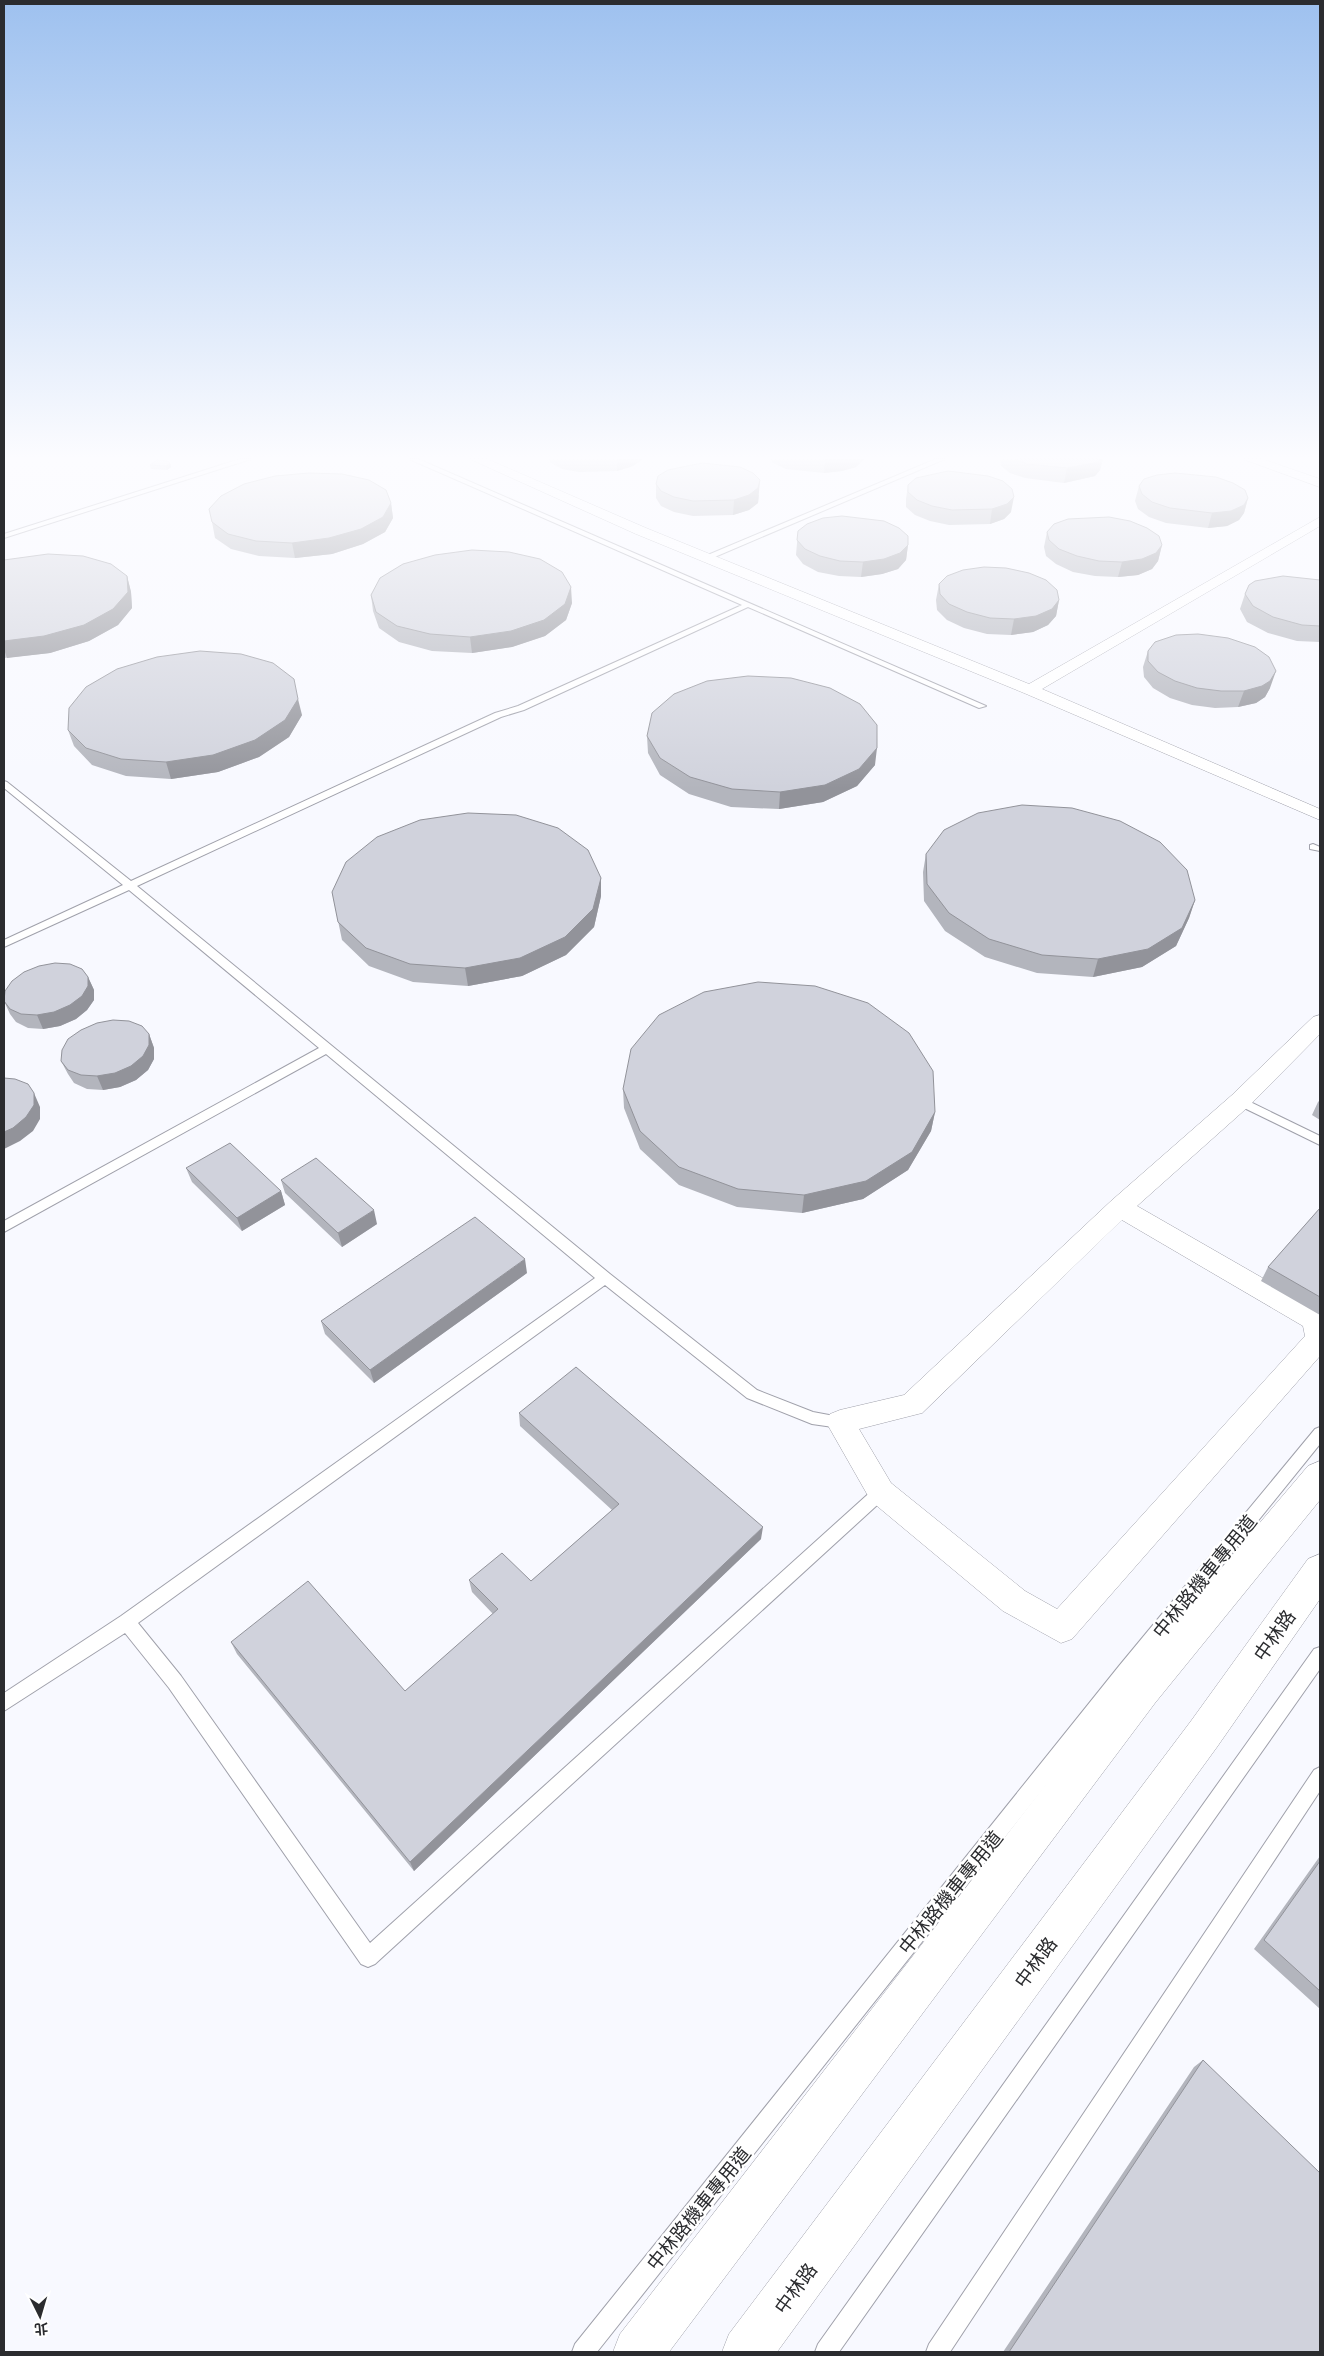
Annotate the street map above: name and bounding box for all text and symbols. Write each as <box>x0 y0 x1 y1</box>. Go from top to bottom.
street label: 中林路機車專用道 <box>1147 1510 1261 1642</box>
street label: 中林路 <box>1248 1605 1300 1665</box>
street label: 中林路機車專用道 <box>893 1826 1007 1958</box>
street label: 中林路 <box>1009 1932 1061 1992</box>
street label: 中林路機車專用道 <box>641 2142 755 2274</box>
street label: 中林路 <box>769 2258 821 2318</box>
north arrow <box>15 2291 65 2341</box>
text: 北 <box>33 2320 49 2339</box>

